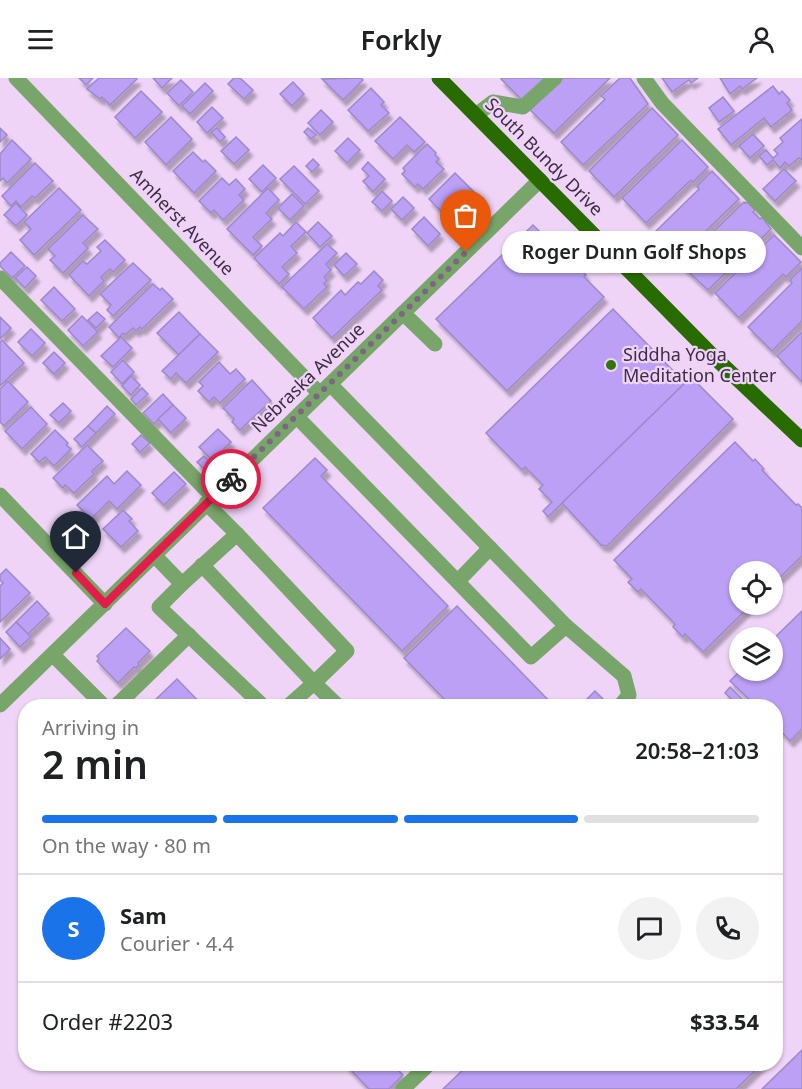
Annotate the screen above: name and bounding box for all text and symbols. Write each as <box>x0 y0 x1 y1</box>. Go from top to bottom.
text: Forkly <box>360 21 442 58</box>
icon: menu <box>24 23 57 56</box>
icon: person <box>745 23 778 56</box>
street label: South Bundy Drive <box>481 92 609 220</box>
street label: Amherst Avenue <box>125 163 240 280</box>
pin <box>440 190 491 252</box>
icon: bag <box>449 199 482 232</box>
callout: Roger Dunn Golf Shops <box>502 231 766 273</box>
text: Roger Dunn Golf Shops <box>521 238 747 265</box>
street label: Nebraska Avenue <box>246 317 369 437</box>
place label: Siddha Yoga Meditation Center <box>623 342 777 387</box>
marker: Siddha Yoga Meditation Center <box>604 358 618 372</box>
courier <box>201 449 261 509</box>
icon: bike <box>215 463 248 496</box>
pin <box>50 511 101 573</box>
icon: home <box>59 520 92 553</box>
map controls <box>729 561 783 681</box>
button: locate <box>729 561 783 615</box>
button: layers <box>729 627 783 681</box>
text: Arriving in <box>42 714 139 741</box>
text: 20:58–21:03 <box>635 735 759 765</box>
text: 2 min <box>42 737 148 790</box>
text: On the way · 80 m <box>42 832 211 859</box>
button: chat <box>618 897 681 960</box>
button: phone <box>696 897 759 960</box>
text: Sam <box>120 900 167 930</box>
text: S <box>67 913 80 943</box>
text: Courier · 4.4 <box>120 930 234 957</box>
text: Order #2203 <box>42 1006 173 1036</box>
text: $33.54 <box>690 1006 759 1036</box>

